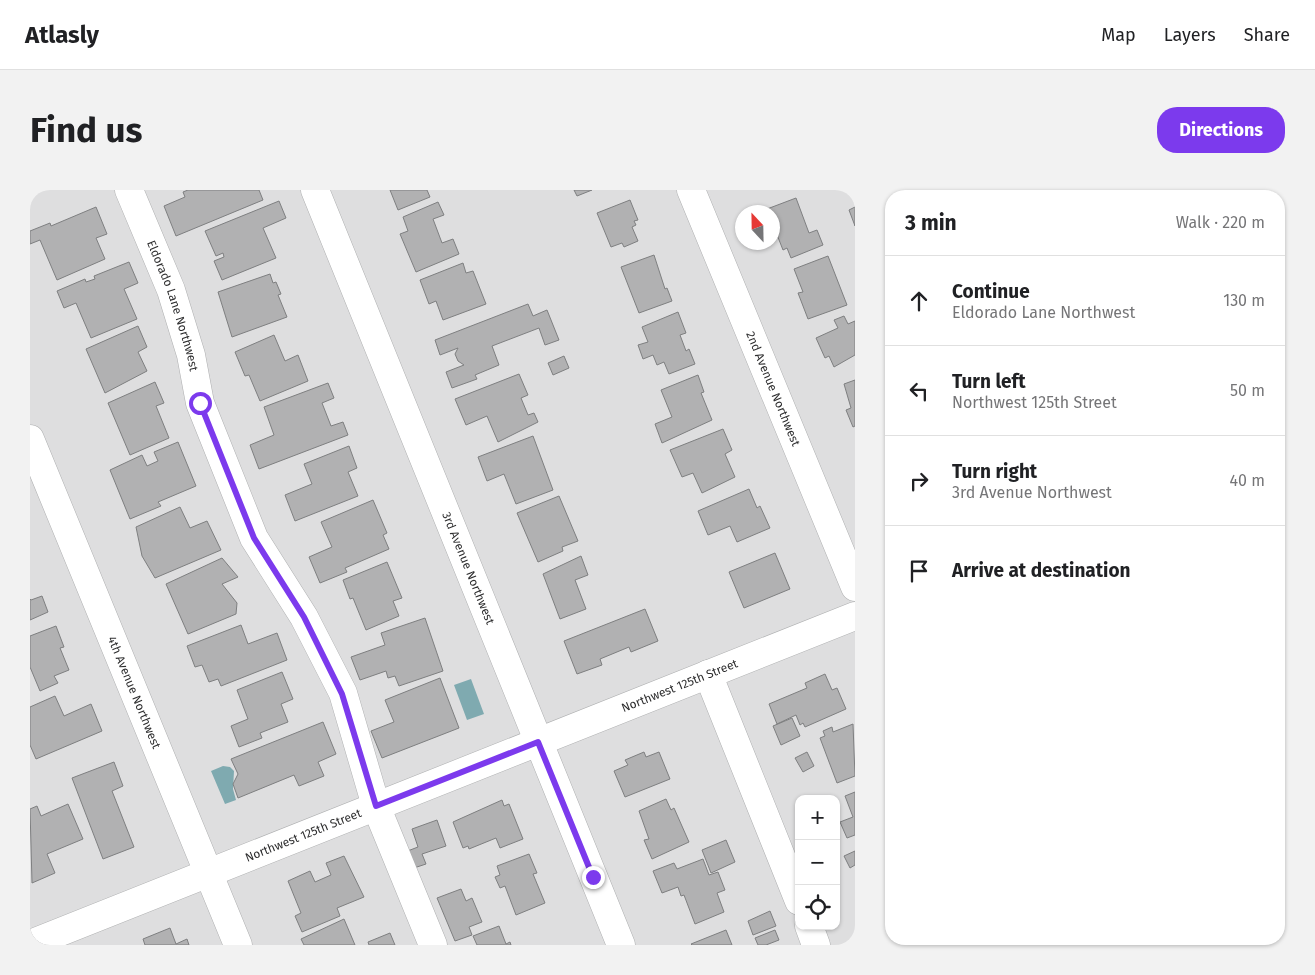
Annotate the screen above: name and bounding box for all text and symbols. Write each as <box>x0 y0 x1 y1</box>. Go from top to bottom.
text: Atlasly <box>25 21 99 49</box>
text: Map <box>1101 24 1136 46</box>
text: Layers <box>1164 24 1216 46</box>
text: Share <box>1244 24 1290 46</box>
button: Directions <box>1157 107 1285 153</box>
text: Find us <box>30 109 142 151</box>
north arrow <box>735 205 780 250</box>
text: 3 min <box>905 210 957 236</box>
text: Walk · 220 m <box>1176 213 1265 232</box>
street label: Eldorado Lane Northwest <box>144 238 201 373</box>
text: Continue <box>952 280 1030 303</box>
icon: ahead <box>905 287 933 315</box>
text: 130 m <box>1223 291 1265 310</box>
text: Eldorado Lane Northwest <box>952 303 1135 322</box>
street label: 2nd Avenue Northwest <box>743 329 803 449</box>
text: Turn left <box>952 370 1026 393</box>
icon: left <box>905 377 933 405</box>
text: 50 m <box>1230 381 1265 400</box>
route start <box>189 392 212 415</box>
text: Northwest 125th Street <box>952 393 1117 412</box>
text: Turn right <box>952 460 1037 483</box>
icon: right <box>905 467 933 495</box>
text: 40 m <box>1230 471 1265 490</box>
text: 3rd Avenue Northwest <box>952 483 1112 502</box>
street label: 3rd Avenue Northwest <box>439 510 498 627</box>
icon: arrive <box>905 557 933 585</box>
text: Arrive at destination <box>952 559 1131 582</box>
street label: 4th Avenue Northwest <box>105 634 164 751</box>
street label: Northwest 125th Street <box>619 656 740 715</box>
map controls <box>795 795 840 930</box>
button: + <box>795 795 840 840</box>
street label: Northwest 125th Street <box>243 806 364 865</box>
button: − <box>795 840 840 885</box>
route end <box>582 866 605 889</box>
button: locate <box>795 885 840 930</box>

